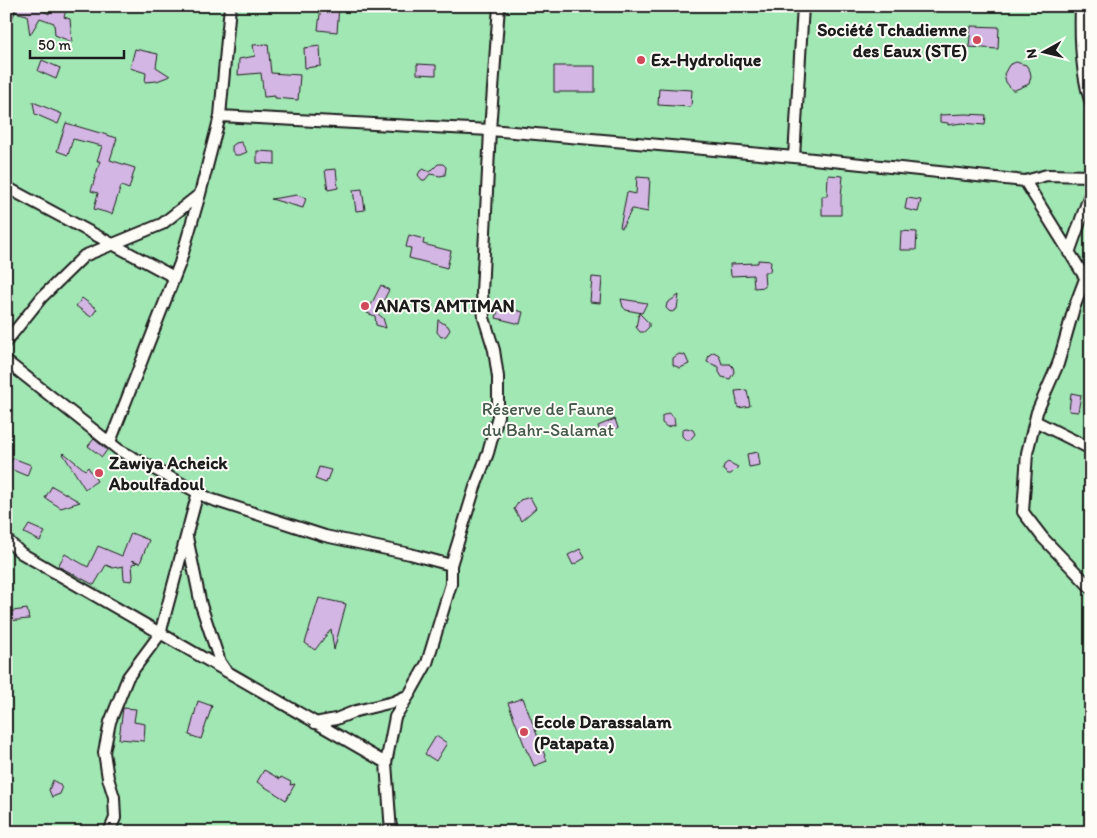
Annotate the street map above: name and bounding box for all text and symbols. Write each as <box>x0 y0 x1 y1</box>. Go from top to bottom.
place label: Société Tchadienne des Eaux (STE) <box>817 19 967 62</box>
scale bar <box>30 28 124 60</box>
north arrow <box>1020 28 1070 78</box>
marker: Société Tchadienne des Eaux (STE) <box>971 34 983 46</box>
text: 50 m <box>38 36 71 54</box>
text: N <box>1023 48 1041 60</box>
place label: Ex-Hydrolique <box>651 49 762 71</box>
marker: Ex-Hydrolique <box>635 54 647 66</box>
place label: ANATS AMTIMAN <box>374 295 515 317</box>
marker: ANATS AMTIMAN <box>359 300 371 312</box>
park label: Réserve de Faune du Bahr-Salamat <box>482 398 614 441</box>
place label: Zawiya Acheick Aboulfadoul <box>108 452 228 495</box>
marker: Zawiya Acheick Aboulfadoul <box>93 467 105 479</box>
place label: Ecole Darassalam (Patapata) <box>534 711 672 754</box>
marker: Ecole Darassalam (Patapata) <box>518 726 530 738</box>

